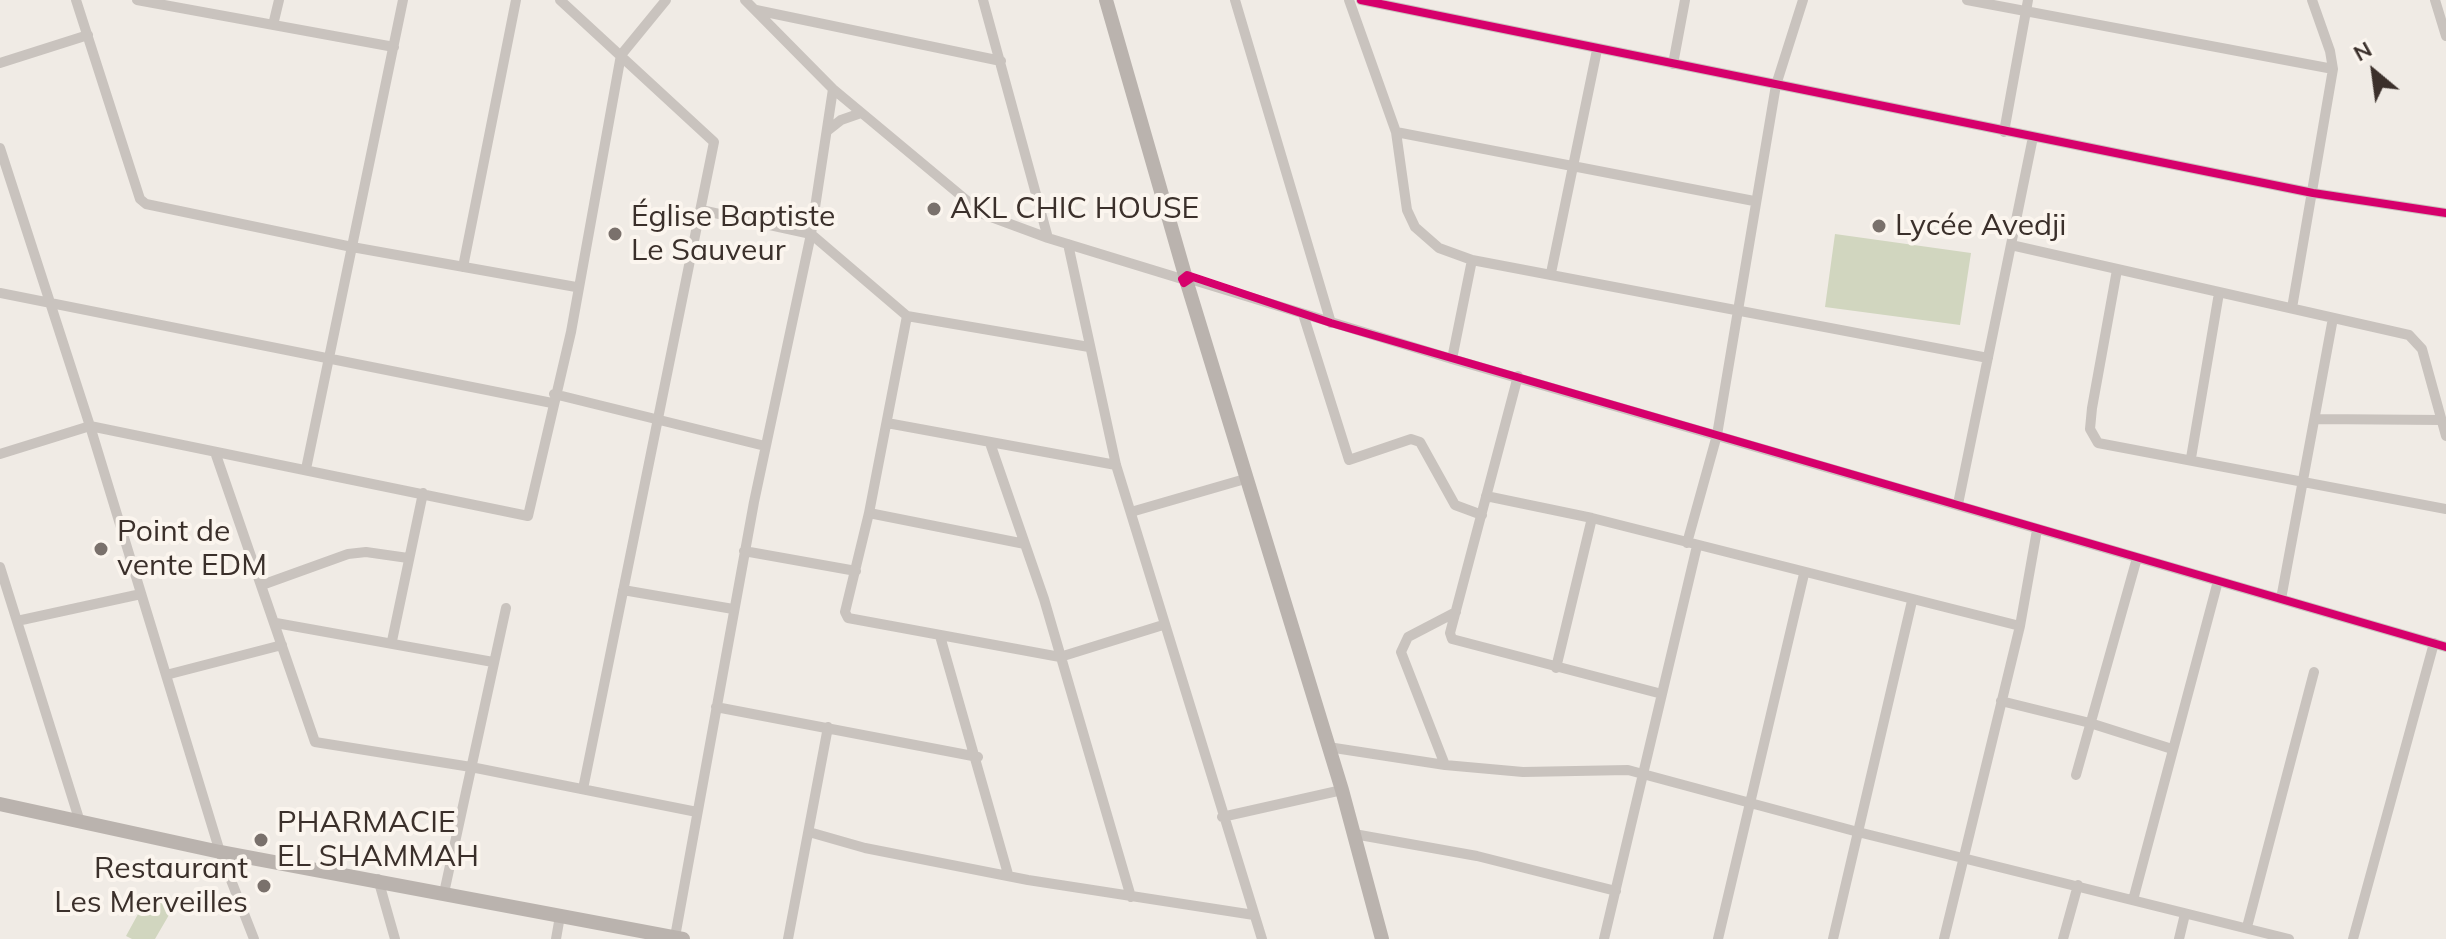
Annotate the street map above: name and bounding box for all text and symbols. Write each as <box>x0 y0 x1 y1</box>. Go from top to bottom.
north arrow <box>2334 32 2414 112</box>
text: N <box>2348 35 2376 67</box>
place label: AKL CHIC HOUSE <box>950 191 1199 227</box>
place label: Église Baptiste Le Sauveur <box>631 199 835 270</box>
marker: AKL CHIC HOUSE <box>925 200 943 218</box>
place label: Lycée Avedji <box>1895 208 2066 244</box>
marker: Lycée Avedji <box>1870 217 1888 235</box>
marker: Église Baptiste Le Sauveur <box>606 225 624 243</box>
place label: Point de vente EDM <box>117 514 267 584</box>
marker: Point de vente EDM <box>92 540 110 558</box>
place label: PHARMACIE EL SHAMMAH <box>277 805 479 876</box>
marker: PHARMACIE EL SHAMMAH <box>252 831 270 849</box>
place label: Restaurant Les Merveilles <box>54 851 248 922</box>
marker: Restaurant Les Merveilles <box>255 877 273 895</box>

